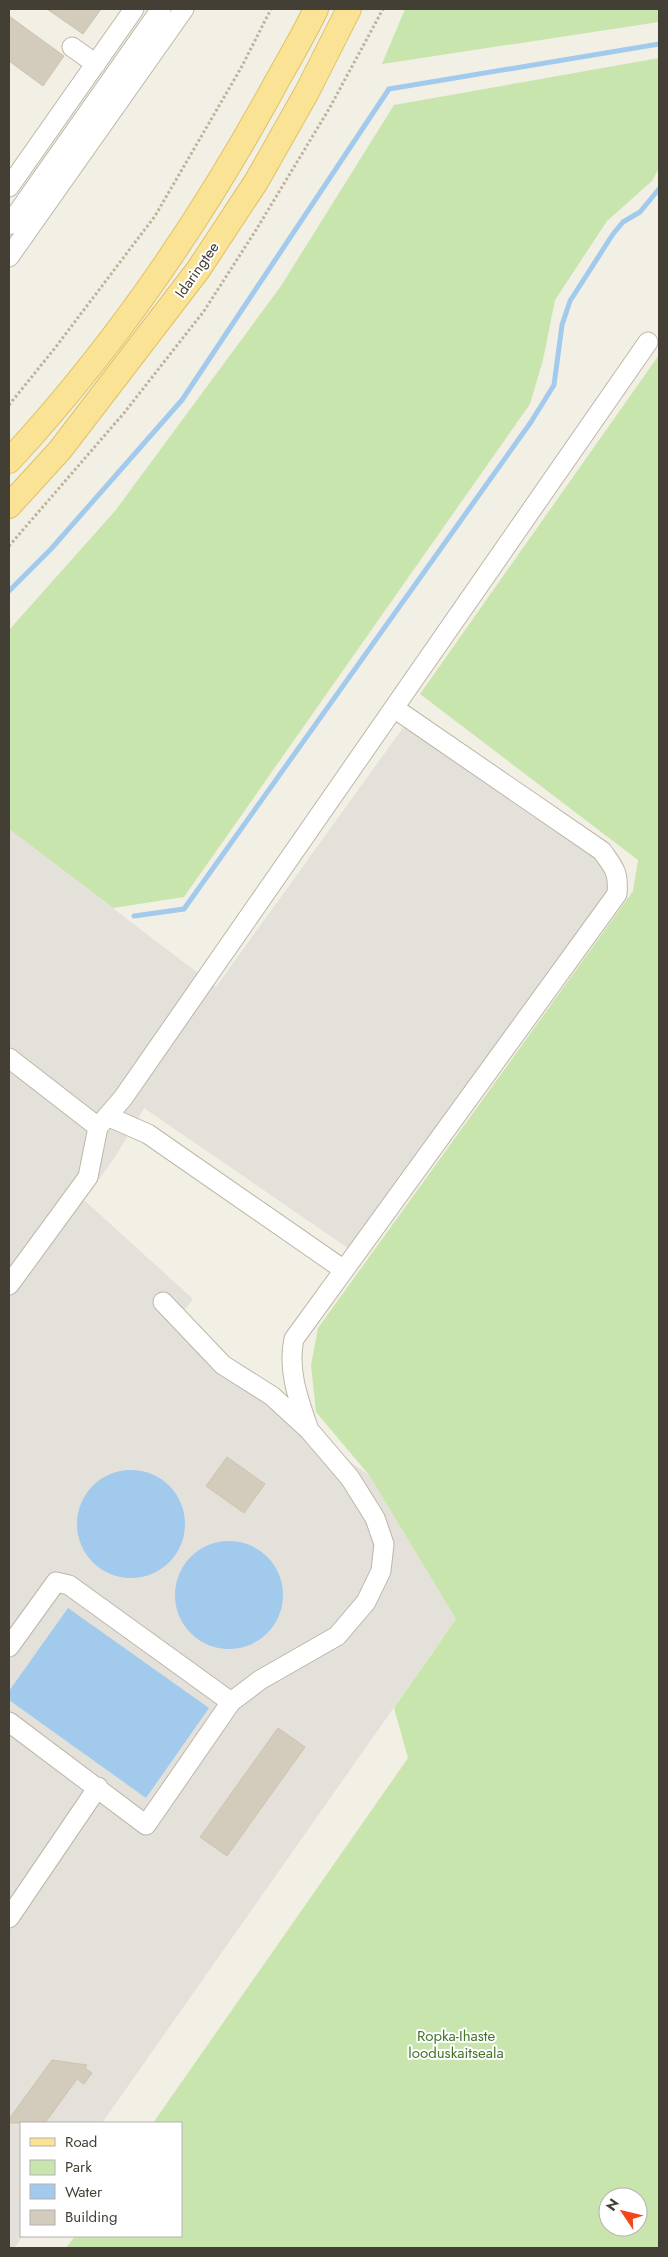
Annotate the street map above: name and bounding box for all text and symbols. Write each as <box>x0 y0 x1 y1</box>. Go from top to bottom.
street label: Idaringtee <box>170 237 225 303</box>
park label: Ropka-Ihaste looduskaitseala <box>408 2025 504 2064</box>
legend <box>20 2122 182 2237</box>
text: Road <box>65 2131 97 2153</box>
text: Park <box>65 2156 92 2178</box>
text: Water <box>65 2181 103 2203</box>
north arrow <box>598 2187 648 2237</box>
text: N <box>601 2194 624 2215</box>
text: Building <box>65 2206 117 2228</box>

